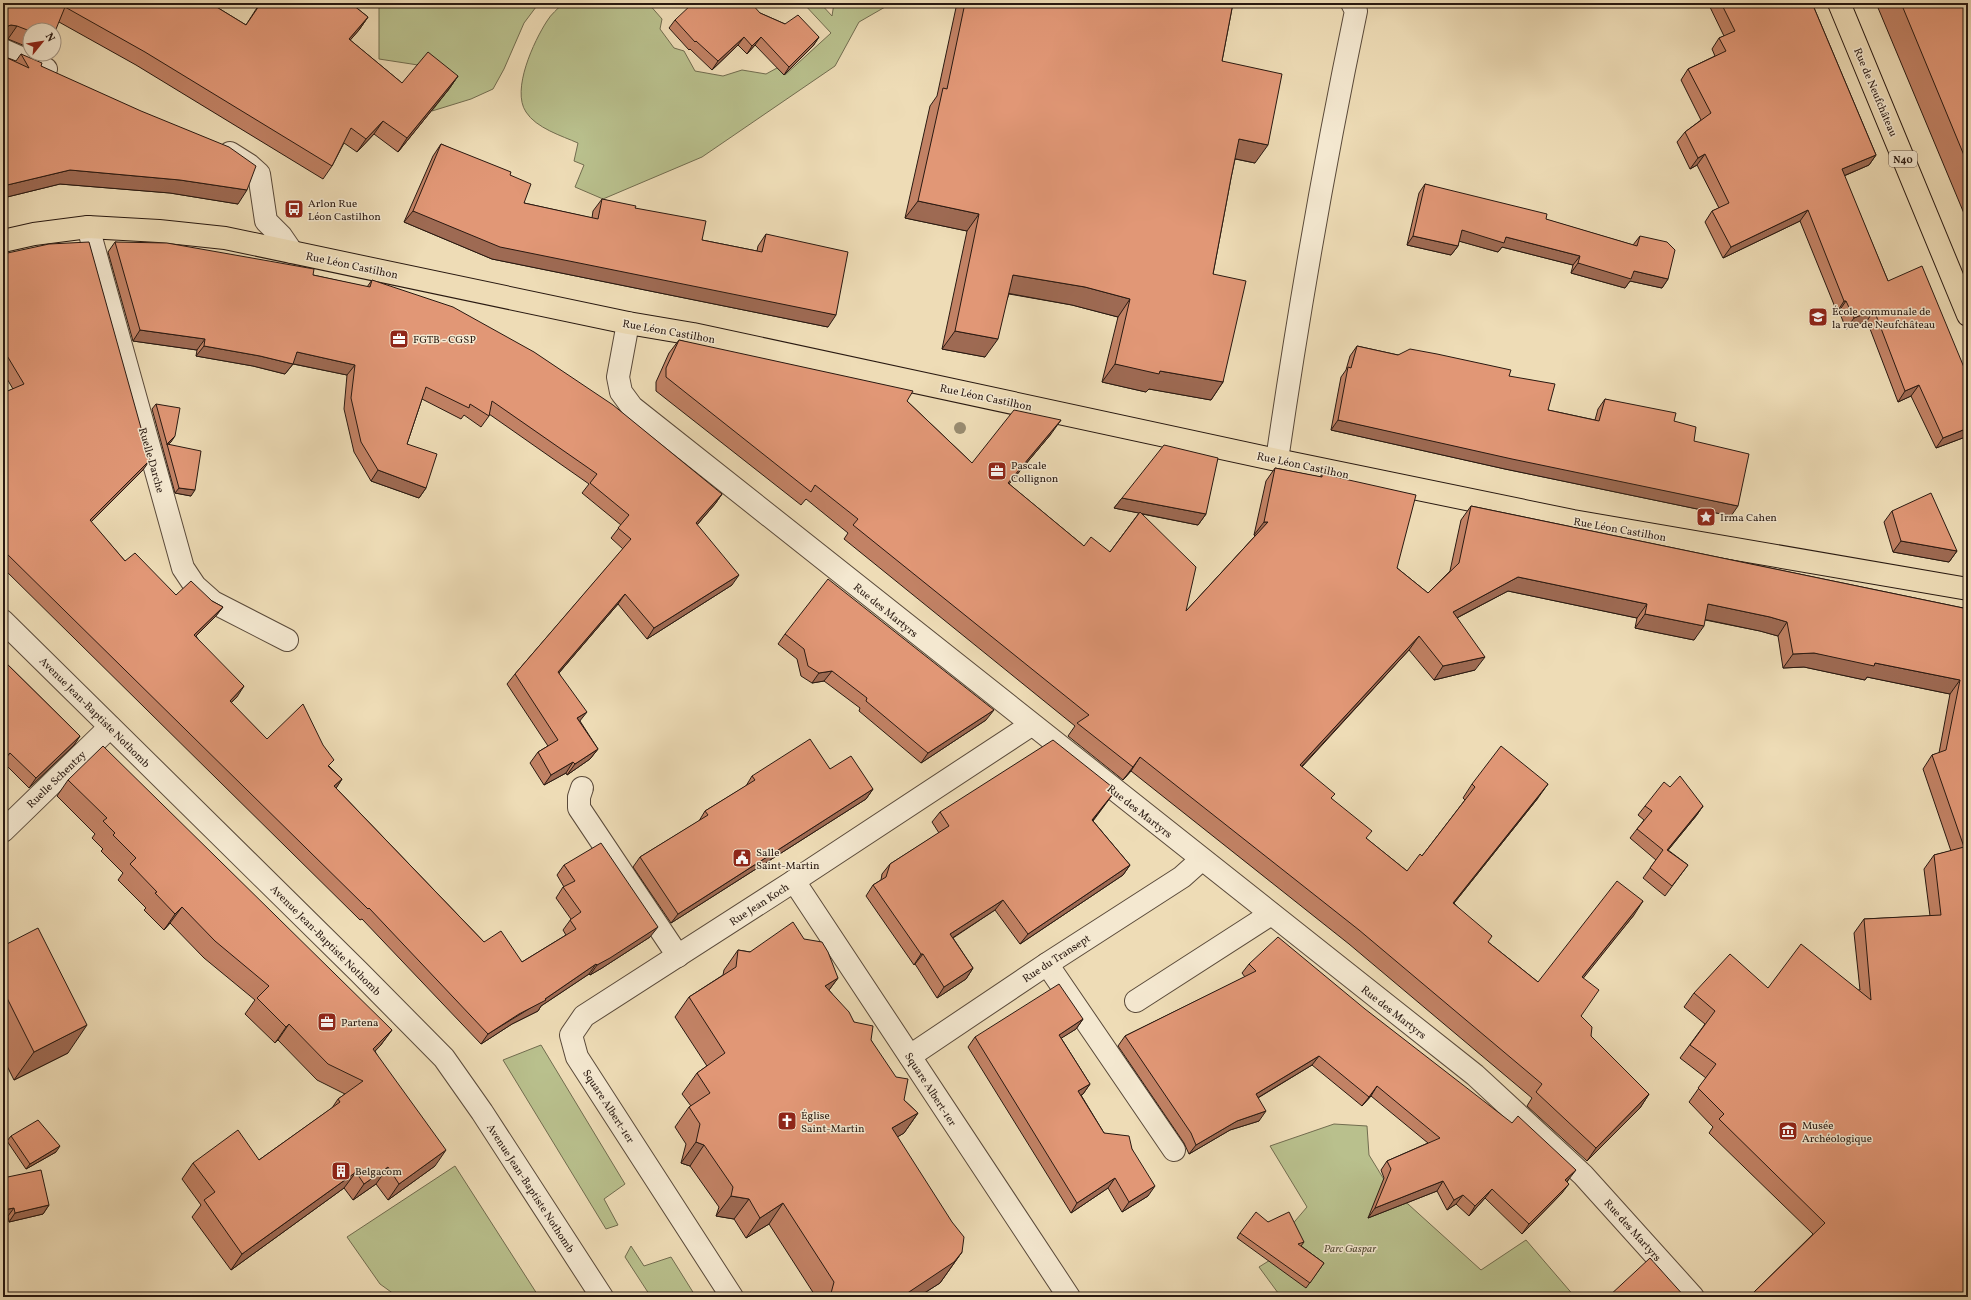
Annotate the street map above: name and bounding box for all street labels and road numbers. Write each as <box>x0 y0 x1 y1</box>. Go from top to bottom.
street label: Rue de Neufchâteau <box>1849 46 1900 139</box>
road number: N40 <box>1889 151 1917 167</box>
street label: Rue Léon Castilhon <box>304 249 400 284</box>
street label: Rue Léon Castilhon <box>621 317 717 348</box>
street label: Rue Léon Castilhon <box>938 381 1034 416</box>
street label: Ruelle Darche <box>134 426 167 495</box>
street label: Rue Léon Castilhon <box>1255 449 1351 484</box>
street label: Rue Léon Castilhon <box>1572 515 1668 546</box>
street label: Rue des Martyrs <box>850 580 921 642</box>
street label: Avenue Jean-Baptiste Nothomb <box>35 654 153 772</box>
street label: Ruelle Schentzy <box>24 748 90 812</box>
street label: Rue des Martyrs <box>1103 782 1175 843</box>
street label: Rue Jean Koch <box>727 880 793 930</box>
street label: Avenue Jean-Baptiste Nothomb <box>266 882 384 1000</box>
street label: Rue du Transept <box>1020 932 1094 987</box>
street label: Rue des Martyrs <box>1357 983 1429 1044</box>
street label: Square Albert-1er <box>900 1050 959 1130</box>
street label: Square Albert-1er <box>578 1067 637 1147</box>
street label: Avenue Jean-Baptiste Nothomb <box>482 1121 577 1256</box>
street label: Rue des Martyrs <box>1600 1197 1664 1266</box>

